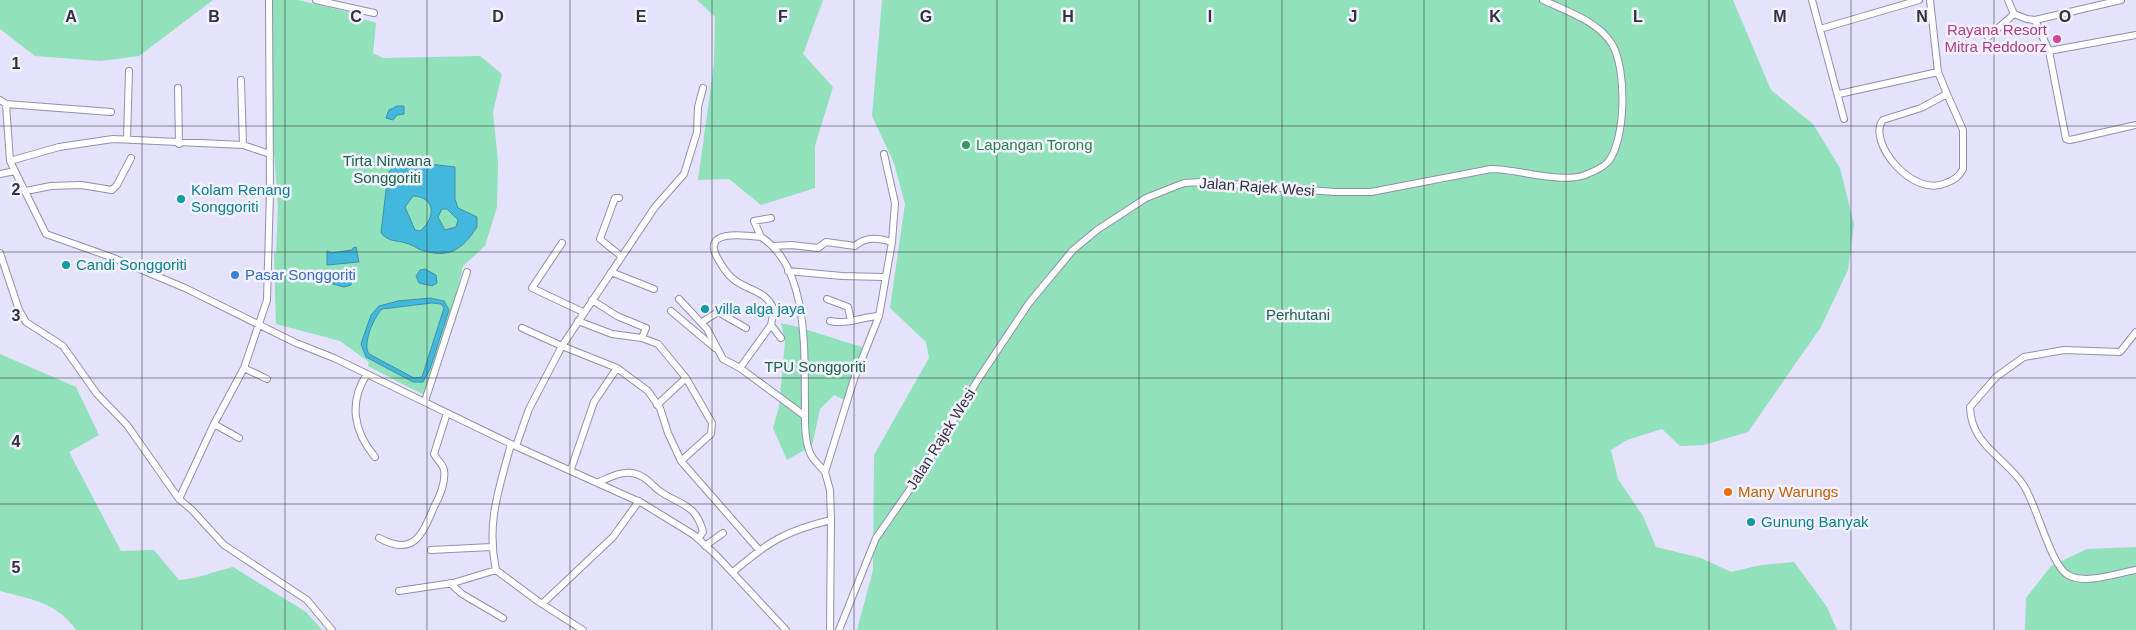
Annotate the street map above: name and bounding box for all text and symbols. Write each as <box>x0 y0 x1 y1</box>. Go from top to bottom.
text: A <box>65 8 77 25</box>
text: B <box>208 8 220 25</box>
text: C <box>350 8 362 25</box>
text: D <box>492 8 504 25</box>
text: E <box>636 8 647 25</box>
text: F <box>778 8 788 25</box>
text: G <box>920 8 932 25</box>
text: H <box>1062 8 1074 25</box>
text: I <box>1208 8 1212 25</box>
text: J <box>1349 8 1357 25</box>
text: K <box>1489 8 1501 25</box>
text: L <box>1633 8 1643 25</box>
text: M <box>1773 8 1787 25</box>
text: N <box>1916 8 1928 25</box>
text: O <box>2059 8 2071 25</box>
place label: Rayana Resort Mitra Reddoorz <box>1944 21 2048 55</box>
marker: Rayana Resort Mitra Reddoorz <box>2051 33 2063 45</box>
text: 1 <box>12 55 21 72</box>
place label: Lapangan Torong <box>976 136 1093 153</box>
marker: Lapangan Torong <box>960 139 972 151</box>
park label: Tirta Nirwana Songgoriti <box>343 152 432 186</box>
street label: Jalan Rajek Wesi <box>1199 174 1315 199</box>
text: 2 <box>12 181 21 198</box>
place label: Kolam Renang Songgoriti <box>191 181 290 215</box>
marker: Kolam Renang Songgoriti <box>175 193 187 205</box>
place label: Candi Songgoriti <box>76 256 187 273</box>
marker: Candi Songgoriti <box>60 259 72 271</box>
place label: Pasar Songgoriti <box>245 266 356 283</box>
marker: Pasar Songgoriti <box>229 269 241 281</box>
place label: villa alga jaya <box>715 300 806 317</box>
marker: villa alga jaya <box>699 303 711 315</box>
park label: Perhutani <box>1266 306 1330 323</box>
text: 3 <box>12 307 21 324</box>
park label: TPU Songgoriti <box>764 358 866 375</box>
street label: Jalan Rajek Wesi <box>903 385 978 492</box>
text: 4 <box>12 433 21 450</box>
place label: Many Warungs <box>1738 483 1838 500</box>
marker: Many Warungs <box>1722 486 1734 498</box>
place label: Gunung Banyak <box>1761 513 1869 530</box>
marker: Gunung Banyak <box>1745 516 1757 528</box>
text: 5 <box>12 559 21 576</box>

